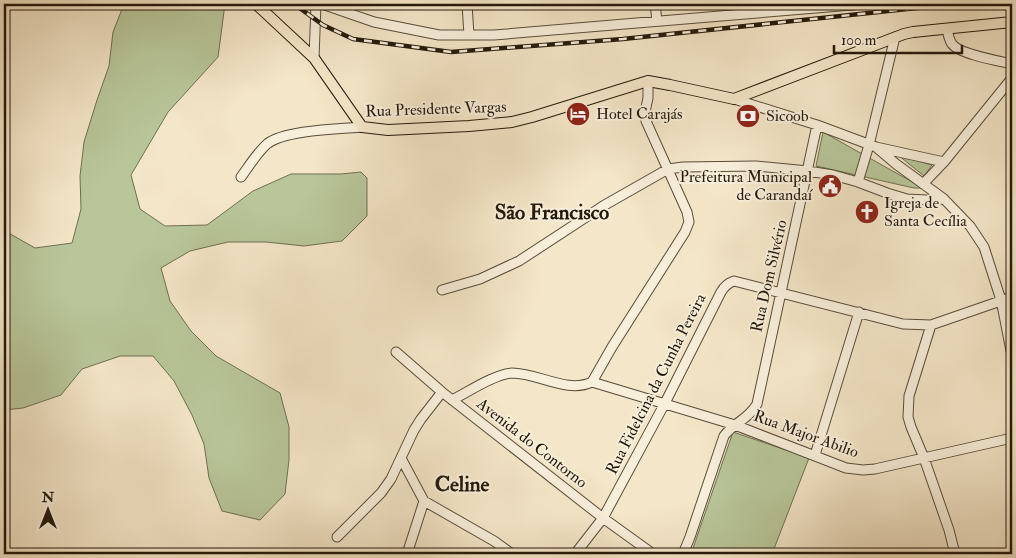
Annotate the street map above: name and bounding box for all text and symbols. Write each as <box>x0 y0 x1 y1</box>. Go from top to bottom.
scale bar <box>834 22 961 54</box>
text: 100 m <box>841 31 877 50</box>
street label: Rua Presidente Vargas <box>365 97 507 121</box>
hotel icon: Hotel Carajás <box>565 101 591 127</box>
bank icon: Sicoob <box>735 103 761 129</box>
place label: Hotel Carajás <box>596 104 682 124</box>
place label: Sicoob <box>766 106 809 126</box>
place label: Prefeitura Municipal de Carandaí <box>679 167 814 205</box>
public building icon: Prefeitura Municipal de Carandaí <box>817 173 843 199</box>
place label: Igreja de Santa Cecília <box>884 193 967 231</box>
district label: São Francisco <box>495 199 609 226</box>
church icon: Igreja de Santa Cecília <box>854 199 880 225</box>
street label: Rua Dom Silvério <box>746 218 792 334</box>
street label: Rua Fidelcina da Cunha Pereira <box>602 290 711 478</box>
street label: Avenida do Contorno <box>472 393 591 493</box>
street label: Rua Major Abilio <box>751 406 862 462</box>
district label: Celine <box>435 471 490 498</box>
north arrow <box>22 486 72 536</box>
text: N <box>41 489 55 506</box>

